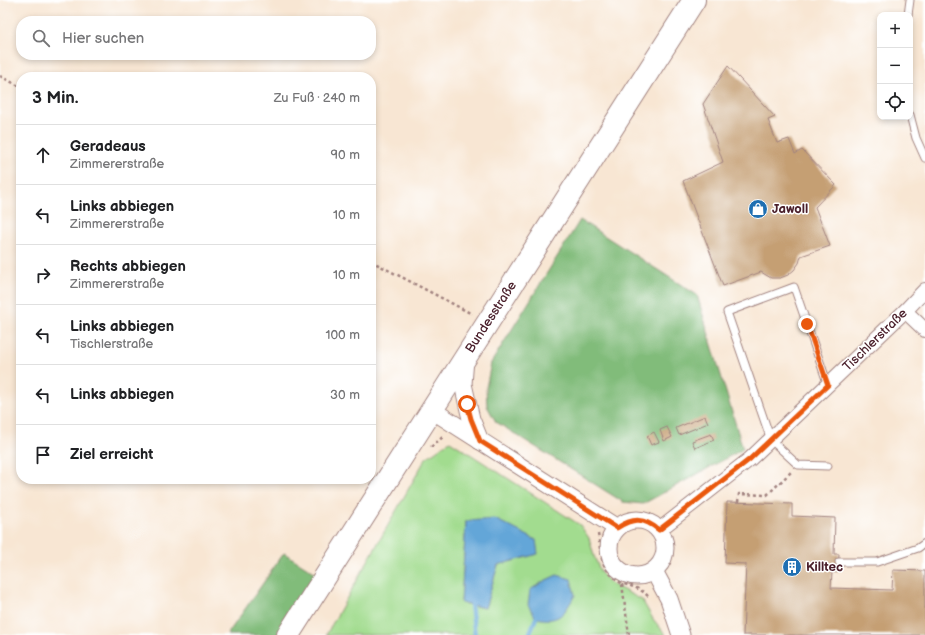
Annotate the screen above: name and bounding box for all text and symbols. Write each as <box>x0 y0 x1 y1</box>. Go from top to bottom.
map controls <box>877 12 913 120</box>
button: + <box>877 12 913 48</box>
search box <box>16 16 376 60</box>
icon: search <box>30 27 52 49</box>
text: Hier suchen <box>62 29 144 48</box>
button: − <box>877 48 913 84</box>
button: locate <box>877 84 913 120</box>
text: 3 Min. <box>32 88 79 108</box>
text: Zu Fuß · 240 m <box>274 90 360 106</box>
text: Geradeaus <box>70 137 146 156</box>
icon: ahead <box>32 144 54 166</box>
text: 90 m <box>331 147 360 163</box>
text: Zimmererstraße <box>70 156 164 172</box>
text: Links abbiegen <box>70 197 174 216</box>
shop icon: Jawoll <box>747 198 769 220</box>
place label: Jawoll <box>772 201 808 217</box>
icon: left <box>32 204 54 226</box>
text: 10 m <box>333 207 360 223</box>
text: Zimmererstraße <box>70 216 164 232</box>
text: Rechts abbiegen <box>70 257 186 276</box>
icon: right <box>32 264 54 286</box>
text: 10 m <box>333 267 360 283</box>
text: Zimmererstraße <box>70 276 164 292</box>
street label: Bundesstraße <box>462 278 520 356</box>
street label: Tischlerstraße <box>839 305 911 375</box>
route end <box>798 315 816 333</box>
text: Links abbiegen <box>70 317 174 336</box>
icon: left <box>32 324 54 346</box>
text: 100 m <box>325 327 360 343</box>
text: Tischlerstraße <box>70 336 153 352</box>
icon: left <box>32 384 54 406</box>
text: Links abbiegen <box>70 385 174 404</box>
text: 30 m <box>330 387 360 403</box>
route start <box>458 395 476 413</box>
icon: arrive <box>32 444 54 466</box>
text: Ziel erreicht <box>70 445 153 464</box>
building icon: Killtec <box>781 556 803 578</box>
place label: Killtec <box>806 559 843 575</box>

